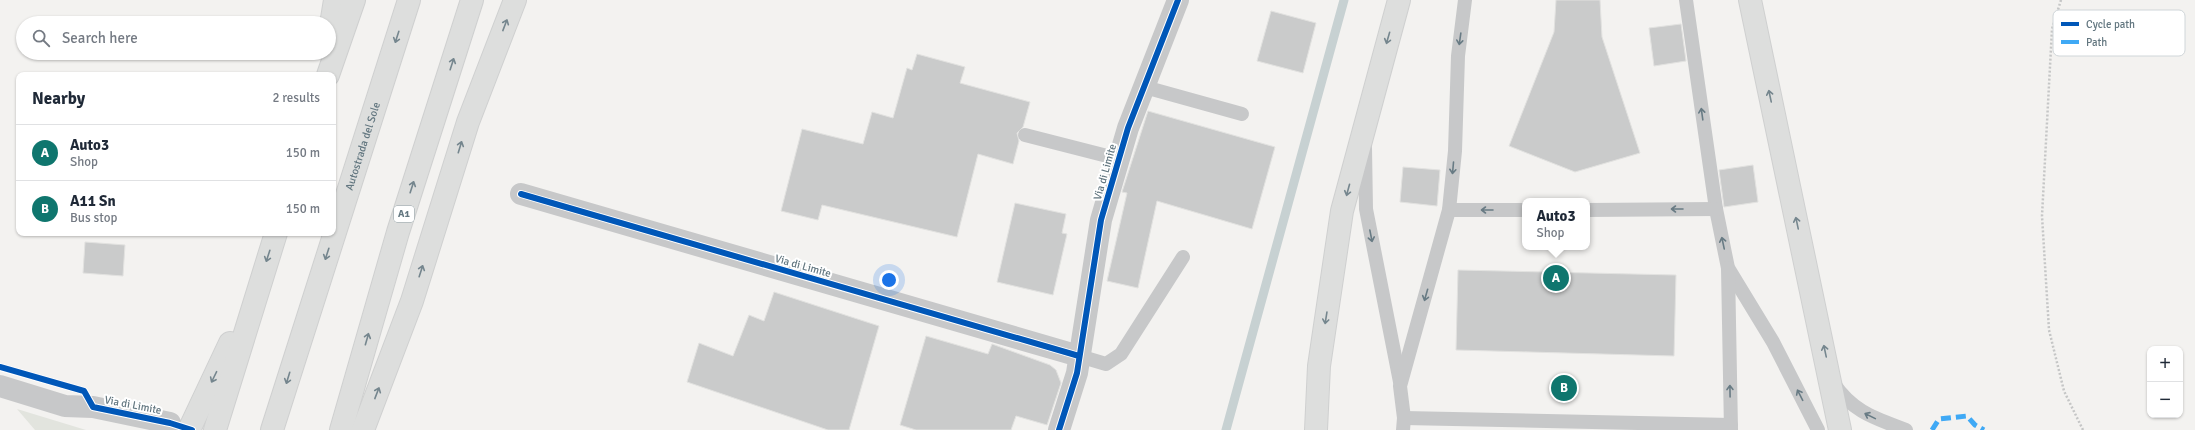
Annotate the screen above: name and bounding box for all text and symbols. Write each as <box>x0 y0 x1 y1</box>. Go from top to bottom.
legend <box>2053 10 2185 56</box>
search box <box>16 16 336 60</box>
text: Cycle path <box>2086 18 2135 31</box>
one-way arrow <box>501 20 509 32</box>
icon: search <box>30 27 52 49</box>
text: Search here <box>62 29 138 47</box>
one-way arrow <box>393 30 400 43</box>
one-way arrow <box>1384 31 1391 44</box>
one-way arrow <box>1456 32 1464 45</box>
text: Path <box>2086 36 2107 49</box>
one-way arrow <box>449 57 456 70</box>
text: Nearby <box>32 88 85 109</box>
text: 2 results <box>272 90 320 106</box>
one-way arrow <box>1766 90 1774 103</box>
street label: Autostrada del Sole <box>342 100 383 192</box>
one-way arrow <box>1698 108 1706 121</box>
text: Auto3 <box>70 136 109 154</box>
one-way arrow <box>457 142 465 154</box>
street label: Via di Limite <box>1091 142 1119 202</box>
text: A <box>41 145 49 161</box>
text: 150 m <box>286 145 320 161</box>
text: Shop <box>70 154 98 170</box>
one-way arrow <box>1449 161 1457 174</box>
one-way arrow <box>409 181 416 194</box>
one-way arrow <box>1344 183 1351 196</box>
text: A11 Sn <box>70 192 116 210</box>
popup <box>1522 198 1590 250</box>
text: B <box>41 201 49 217</box>
text: 150 m <box>286 201 320 217</box>
one-way arrow <box>1671 205 1684 213</box>
road number: A1 <box>394 206 414 222</box>
one-way arrow <box>1481 206 1494 214</box>
text: Auto3 <box>1536 207 1576 225</box>
text: Bus stop <box>70 210 117 226</box>
one-way arrow <box>1793 217 1801 230</box>
text: Shop <box>1536 225 1564 241</box>
one-way arrow <box>1367 230 1375 243</box>
one-way arrow <box>1718 237 1726 250</box>
one-way arrow <box>323 248 330 261</box>
one-way arrow <box>264 249 272 261</box>
street label: Via di Limite <box>773 252 833 280</box>
pin: A <box>1543 263 1569 293</box>
one-way arrow <box>418 266 426 278</box>
your location <box>879 270 899 290</box>
one-way arrow <box>1421 288 1429 301</box>
one-way arrow <box>1322 311 1330 324</box>
one-way arrow <box>364 332 371 345</box>
one-way arrow <box>1820 344 1828 357</box>
map controls <box>2147 346 2183 418</box>
button: + <box>2147 346 2183 382</box>
one-way arrow <box>210 370 217 382</box>
one-way arrow <box>284 372 291 385</box>
pin: B <box>1551 373 1577 403</box>
button: − <box>2147 382 2183 418</box>
one-way arrow <box>1726 385 1734 398</box>
one-way arrow <box>374 388 382 400</box>
one-way arrow <box>1796 390 1803 402</box>
street label: Via di Limite <box>103 393 163 417</box>
one-way arrow <box>1864 412 1876 419</box>

